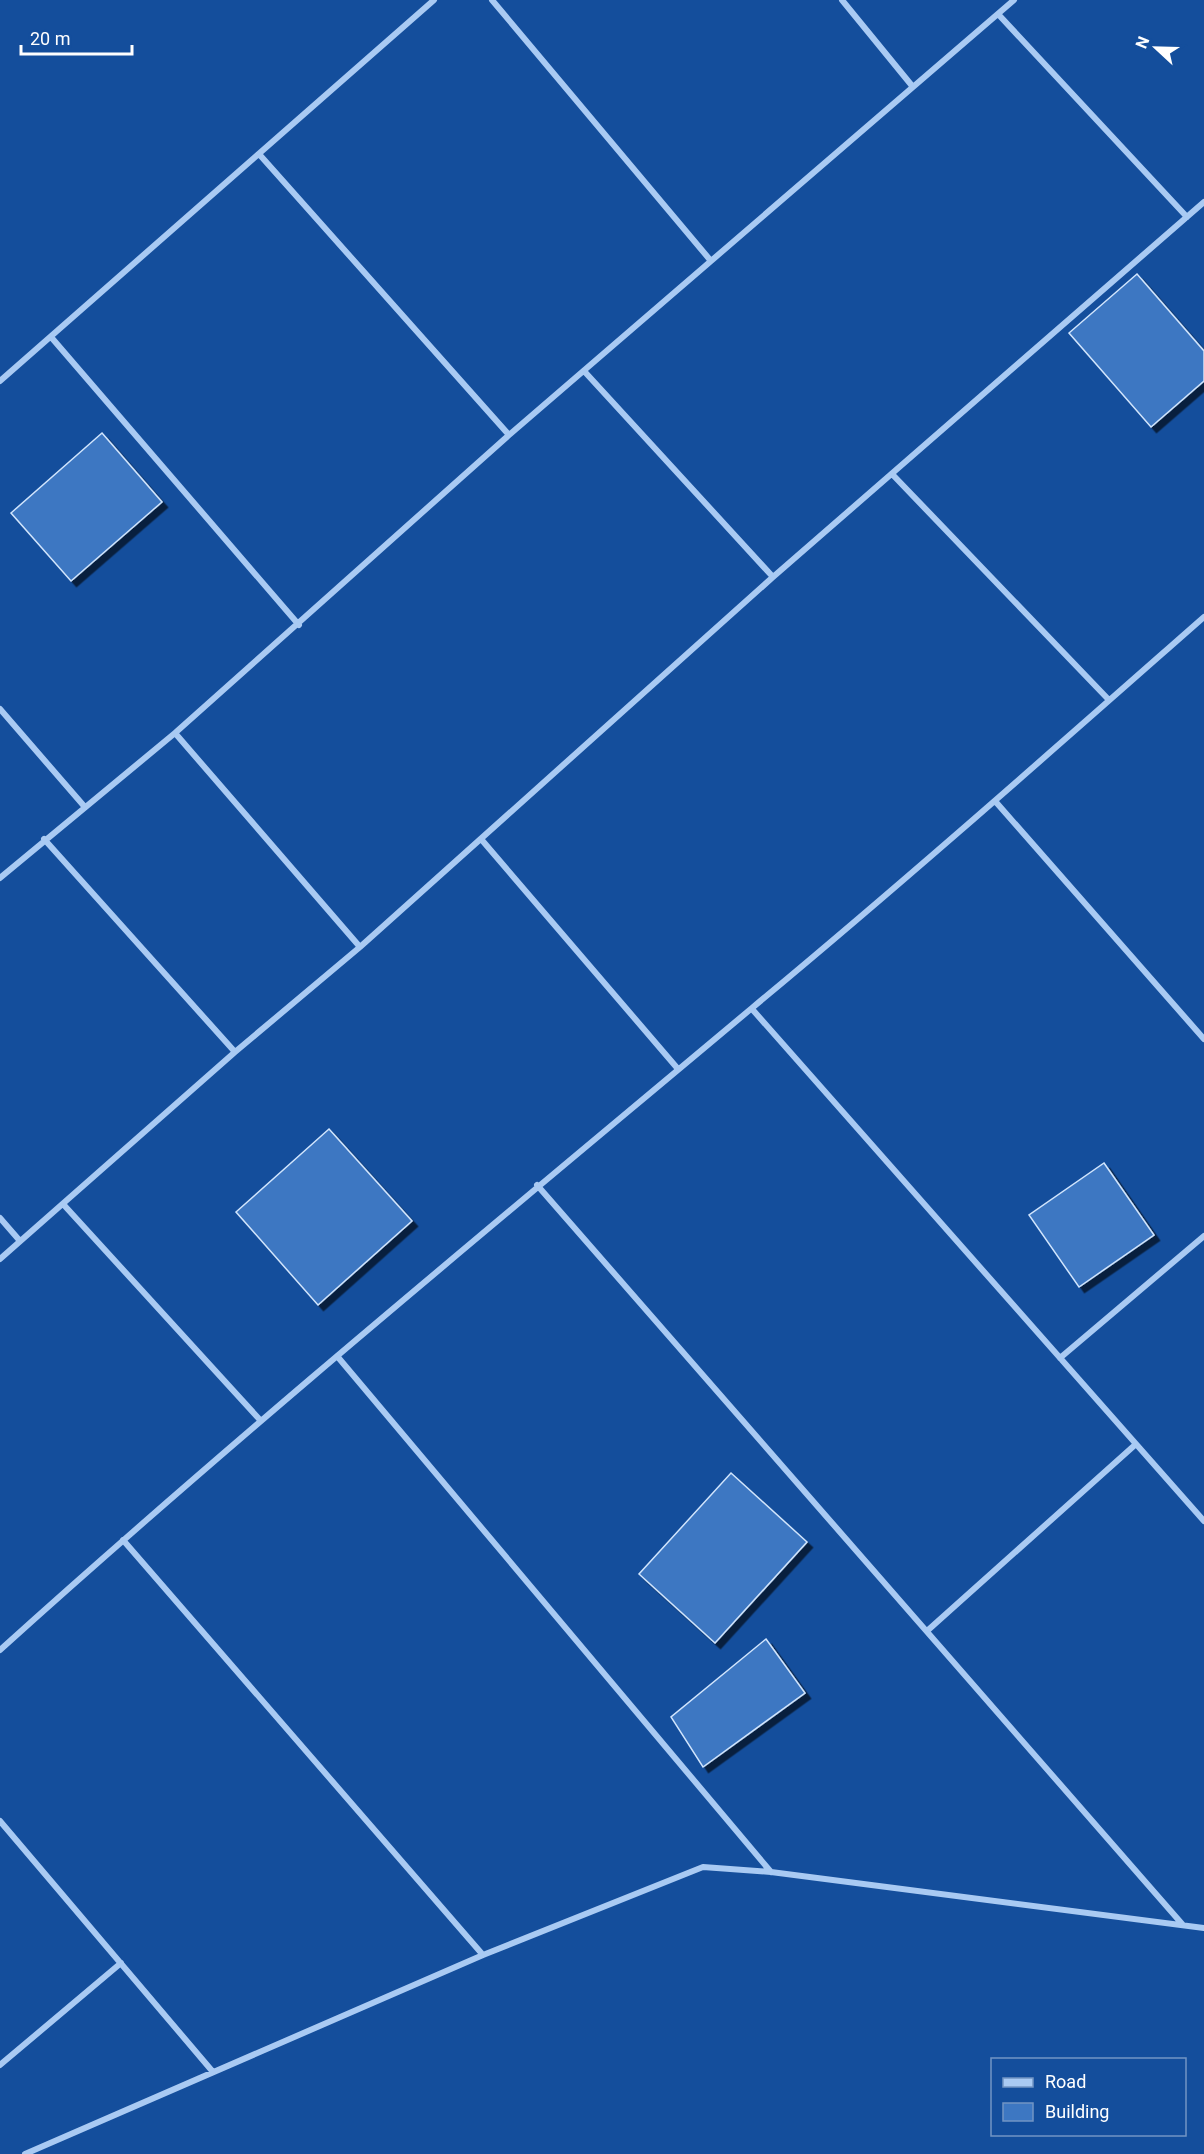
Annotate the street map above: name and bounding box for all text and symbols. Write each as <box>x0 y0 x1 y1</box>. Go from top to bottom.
scale bar <box>21 18 132 56</box>
north arrow <box>1126 18 1186 78</box>
text: 20 m <box>30 28 70 49</box>
text: N <box>1132 34 1153 51</box>
legend <box>991 2058 1186 2136</box>
text: Road <box>1045 2071 1086 2092</box>
text: Building <box>1045 2101 1109 2122</box>

